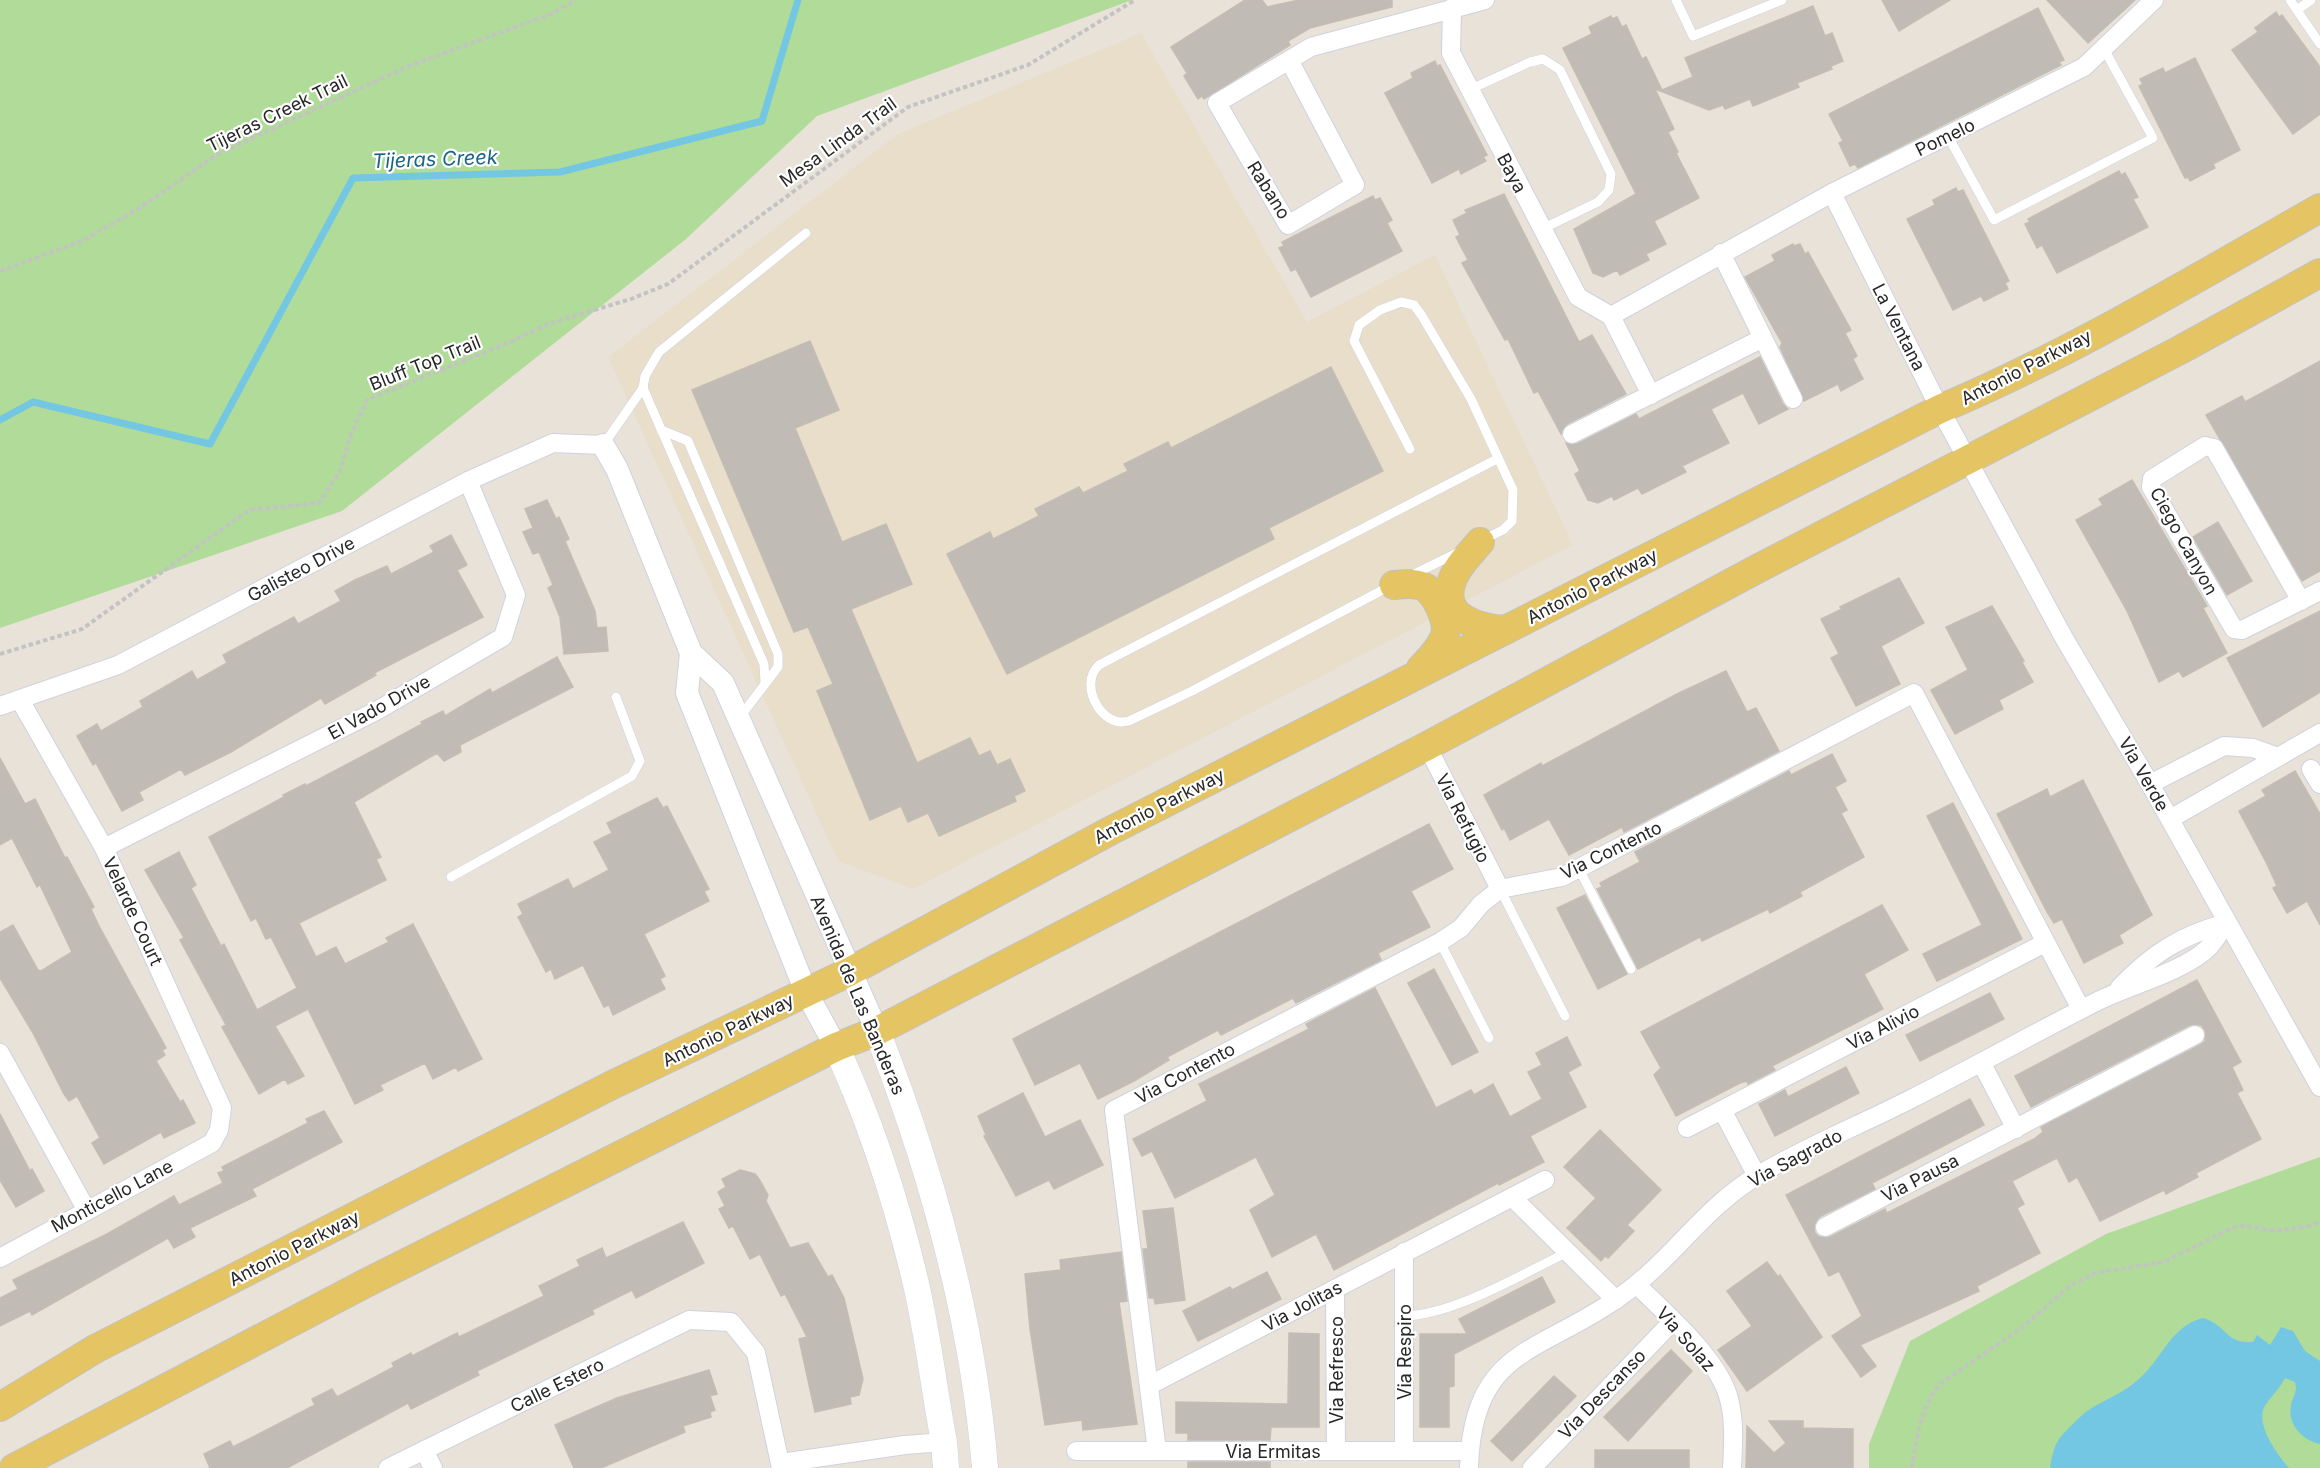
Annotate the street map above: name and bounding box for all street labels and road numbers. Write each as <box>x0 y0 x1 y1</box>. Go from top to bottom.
street label: Tijeras Creek Trail <box>203 70 351 156</box>
street label: Mesa Linda Trail <box>776 93 900 191</box>
street label: Pomelo <box>1912 114 1978 160</box>
street label: Baya <box>1493 150 1531 196</box>
street label: Rabano <box>1243 157 1295 223</box>
street label: La Ventana <box>1868 280 1930 374</box>
street label: Antonio Parkway <box>1957 325 2095 409</box>
street label: Bluff Top Trail <box>366 331 484 395</box>
street label: Ciego Canyon <box>2146 484 2222 598</box>
street label: Galisteo Drive <box>244 532 358 606</box>
street label: Antonio Parkway <box>1523 544 1661 628</box>
street label: El Vado Drive <box>324 670 434 744</box>
street label: Via Verde <box>2114 733 2174 815</box>
street label: Antonio Parkway <box>1090 764 1228 848</box>
street label: Via Refugio <box>1432 770 1494 866</box>
street label: Via Contento <box>1557 816 1665 884</box>
street label: Velarde Court <box>99 854 167 969</box>
street label: Avenida de Las Banderas <box>806 892 910 1098</box>
street label: Antonio Parkway <box>659 989 797 1071</box>
street label: Via Alivio <box>1843 1000 1923 1054</box>
street label: Via Contento <box>1132 1038 1238 1108</box>
street label: Via Sagrado <box>1744 1124 1846 1192</box>
street label: Via Pausa <box>1878 1150 1962 1206</box>
street label: Monticello Lane <box>48 1155 176 1237</box>
street label: Antonio Parkway <box>225 1206 363 1290</box>
street label: Via Jolitas <box>1259 1276 1345 1336</box>
street label: Via Solaz <box>1652 1302 1720 1376</box>
street label: Via Respiro <box>1394 1304 1415 1400</box>
street label: Via Refresco <box>1326 1316 1347 1424</box>
street label: Via Descanso <box>1554 1345 1650 1443</box>
street label: Calle Estero <box>507 1353 607 1417</box>
street label: Via Ermitas <box>1225 1441 1321 1462</box>

